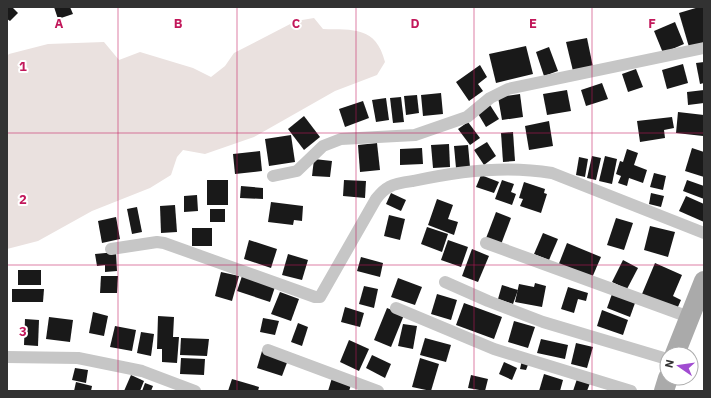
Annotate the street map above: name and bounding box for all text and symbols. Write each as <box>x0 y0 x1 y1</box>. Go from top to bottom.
text: A <box>55 15 64 32</box>
text: B <box>174 15 183 32</box>
text: C <box>292 15 301 32</box>
text: D <box>410 15 420 32</box>
text: E <box>529 15 537 32</box>
text: F <box>648 15 656 32</box>
text: 1 <box>19 58 27 75</box>
text: 2 <box>19 191 27 208</box>
text: 3 <box>19 323 27 340</box>
north arrow <box>659 346 699 386</box>
text: N <box>662 358 677 369</box>

